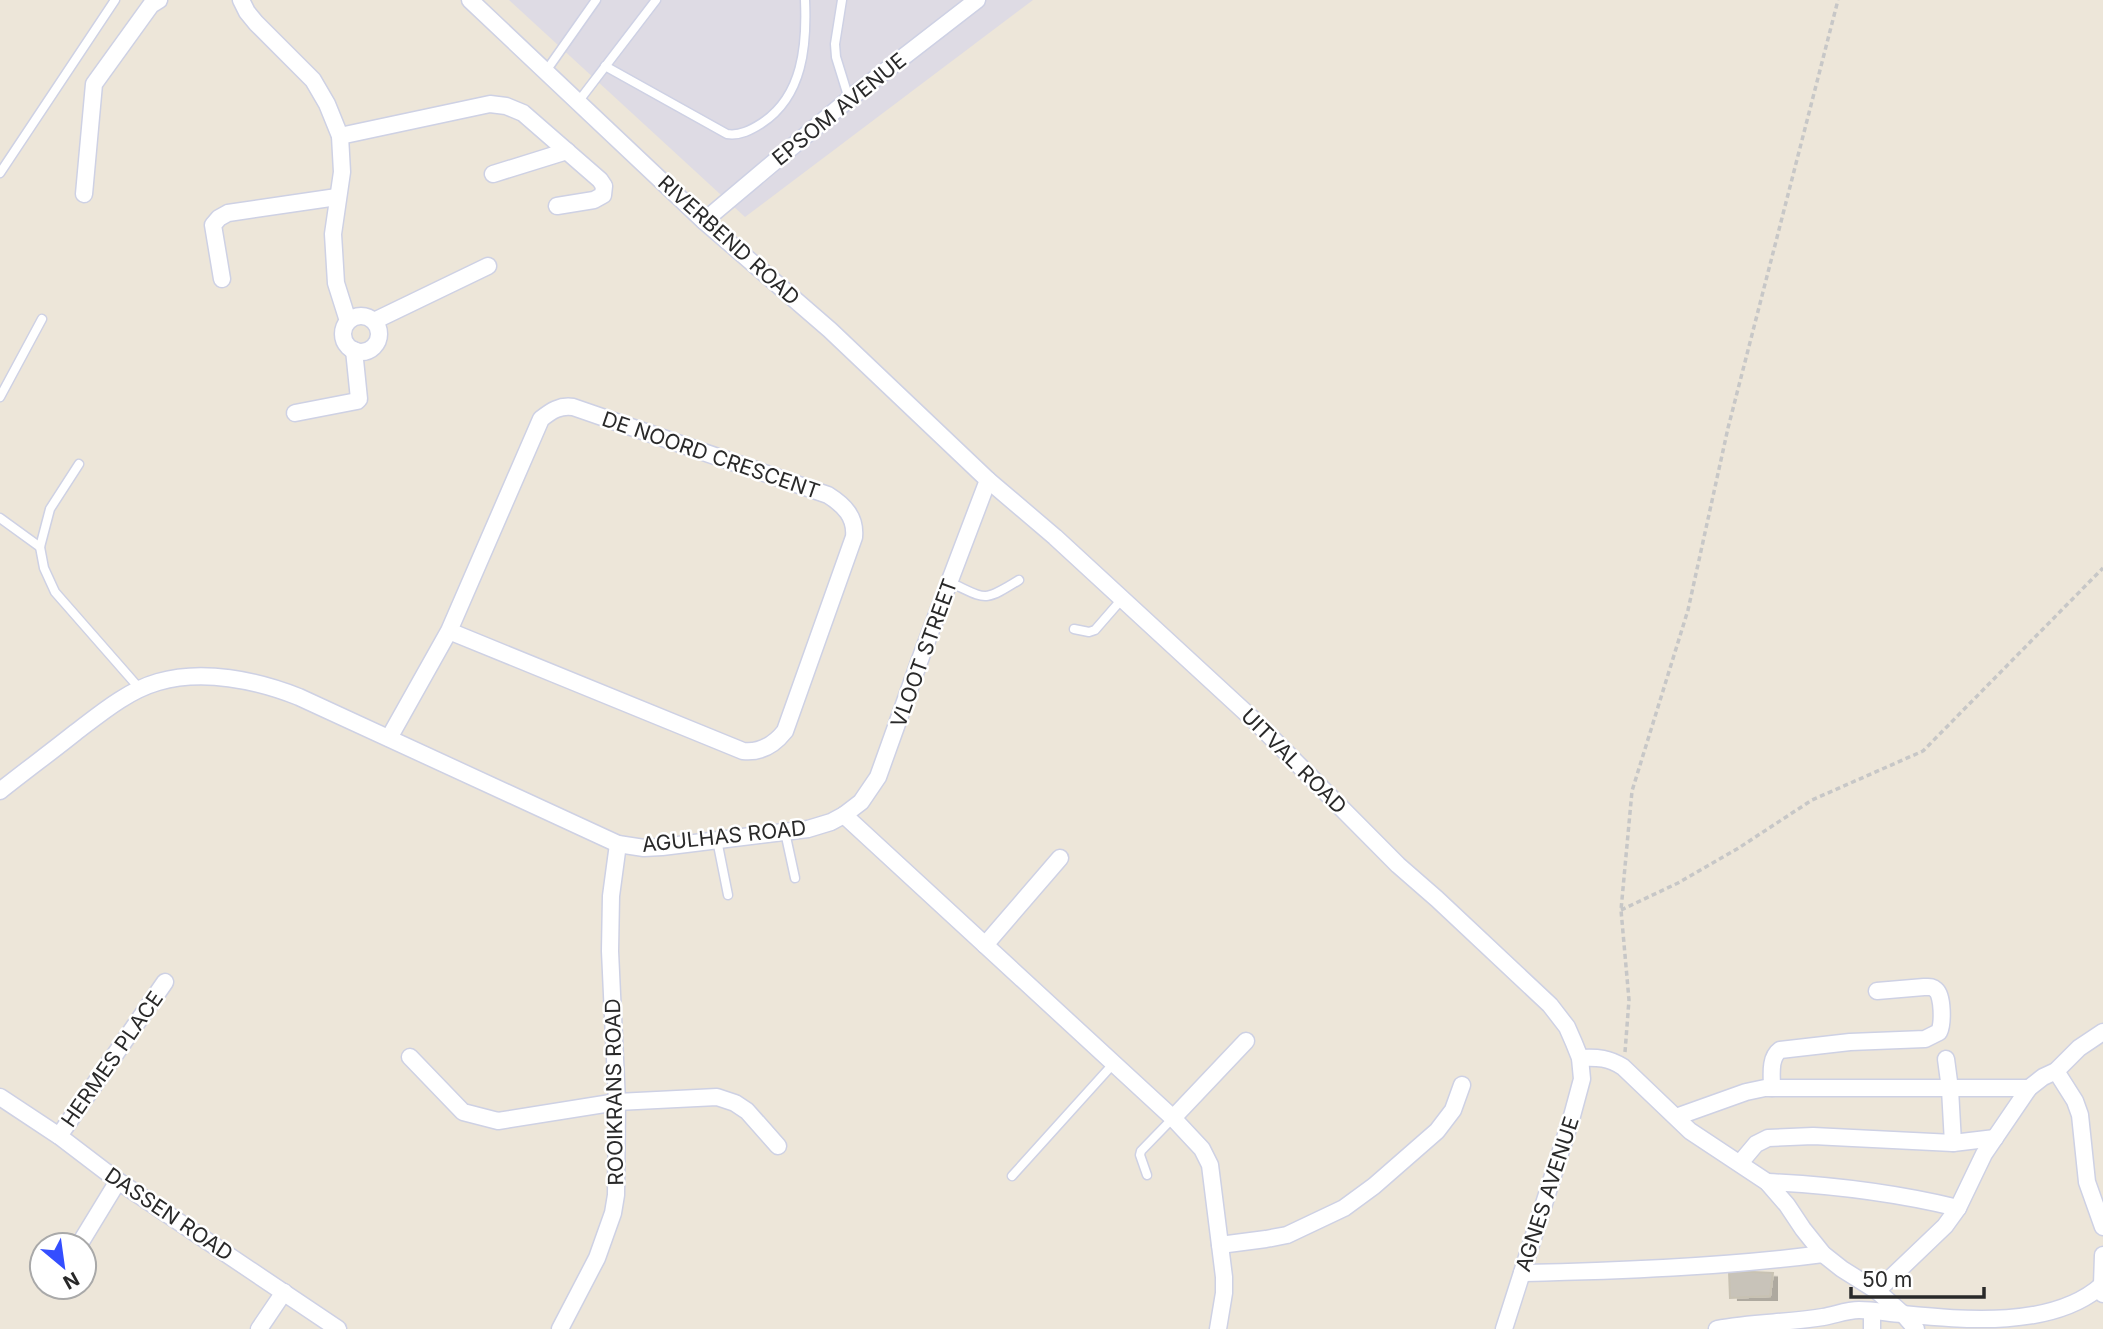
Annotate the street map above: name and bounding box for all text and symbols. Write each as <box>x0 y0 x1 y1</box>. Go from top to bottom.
street label: EPSOM AVENUE <box>767 47 911 171</box>
street label: RIVERBEND ROAD <box>653 170 805 310</box>
street label: DE NOORD CRESCENT <box>599 406 823 504</box>
street label: VLOOT STREET <box>886 575 962 731</box>
street label: UITVAL ROAD <box>1236 703 1352 819</box>
street label: AGULHAS ROAD <box>641 815 807 857</box>
street label: HERMES PLACE <box>56 986 168 1132</box>
street label: ROOIKRANS ROAD <box>600 998 628 1186</box>
street label: AGNES AVENUE <box>1510 1113 1584 1275</box>
street label: DASSEN ROAD <box>100 1162 238 1266</box>
north arrow <box>28 1231 98 1301</box>
scale bar <box>1851 1256 1984 1300</box>
text: N <box>59 1267 83 1294</box>
text: 50 m <box>1862 1267 1912 1292</box>

